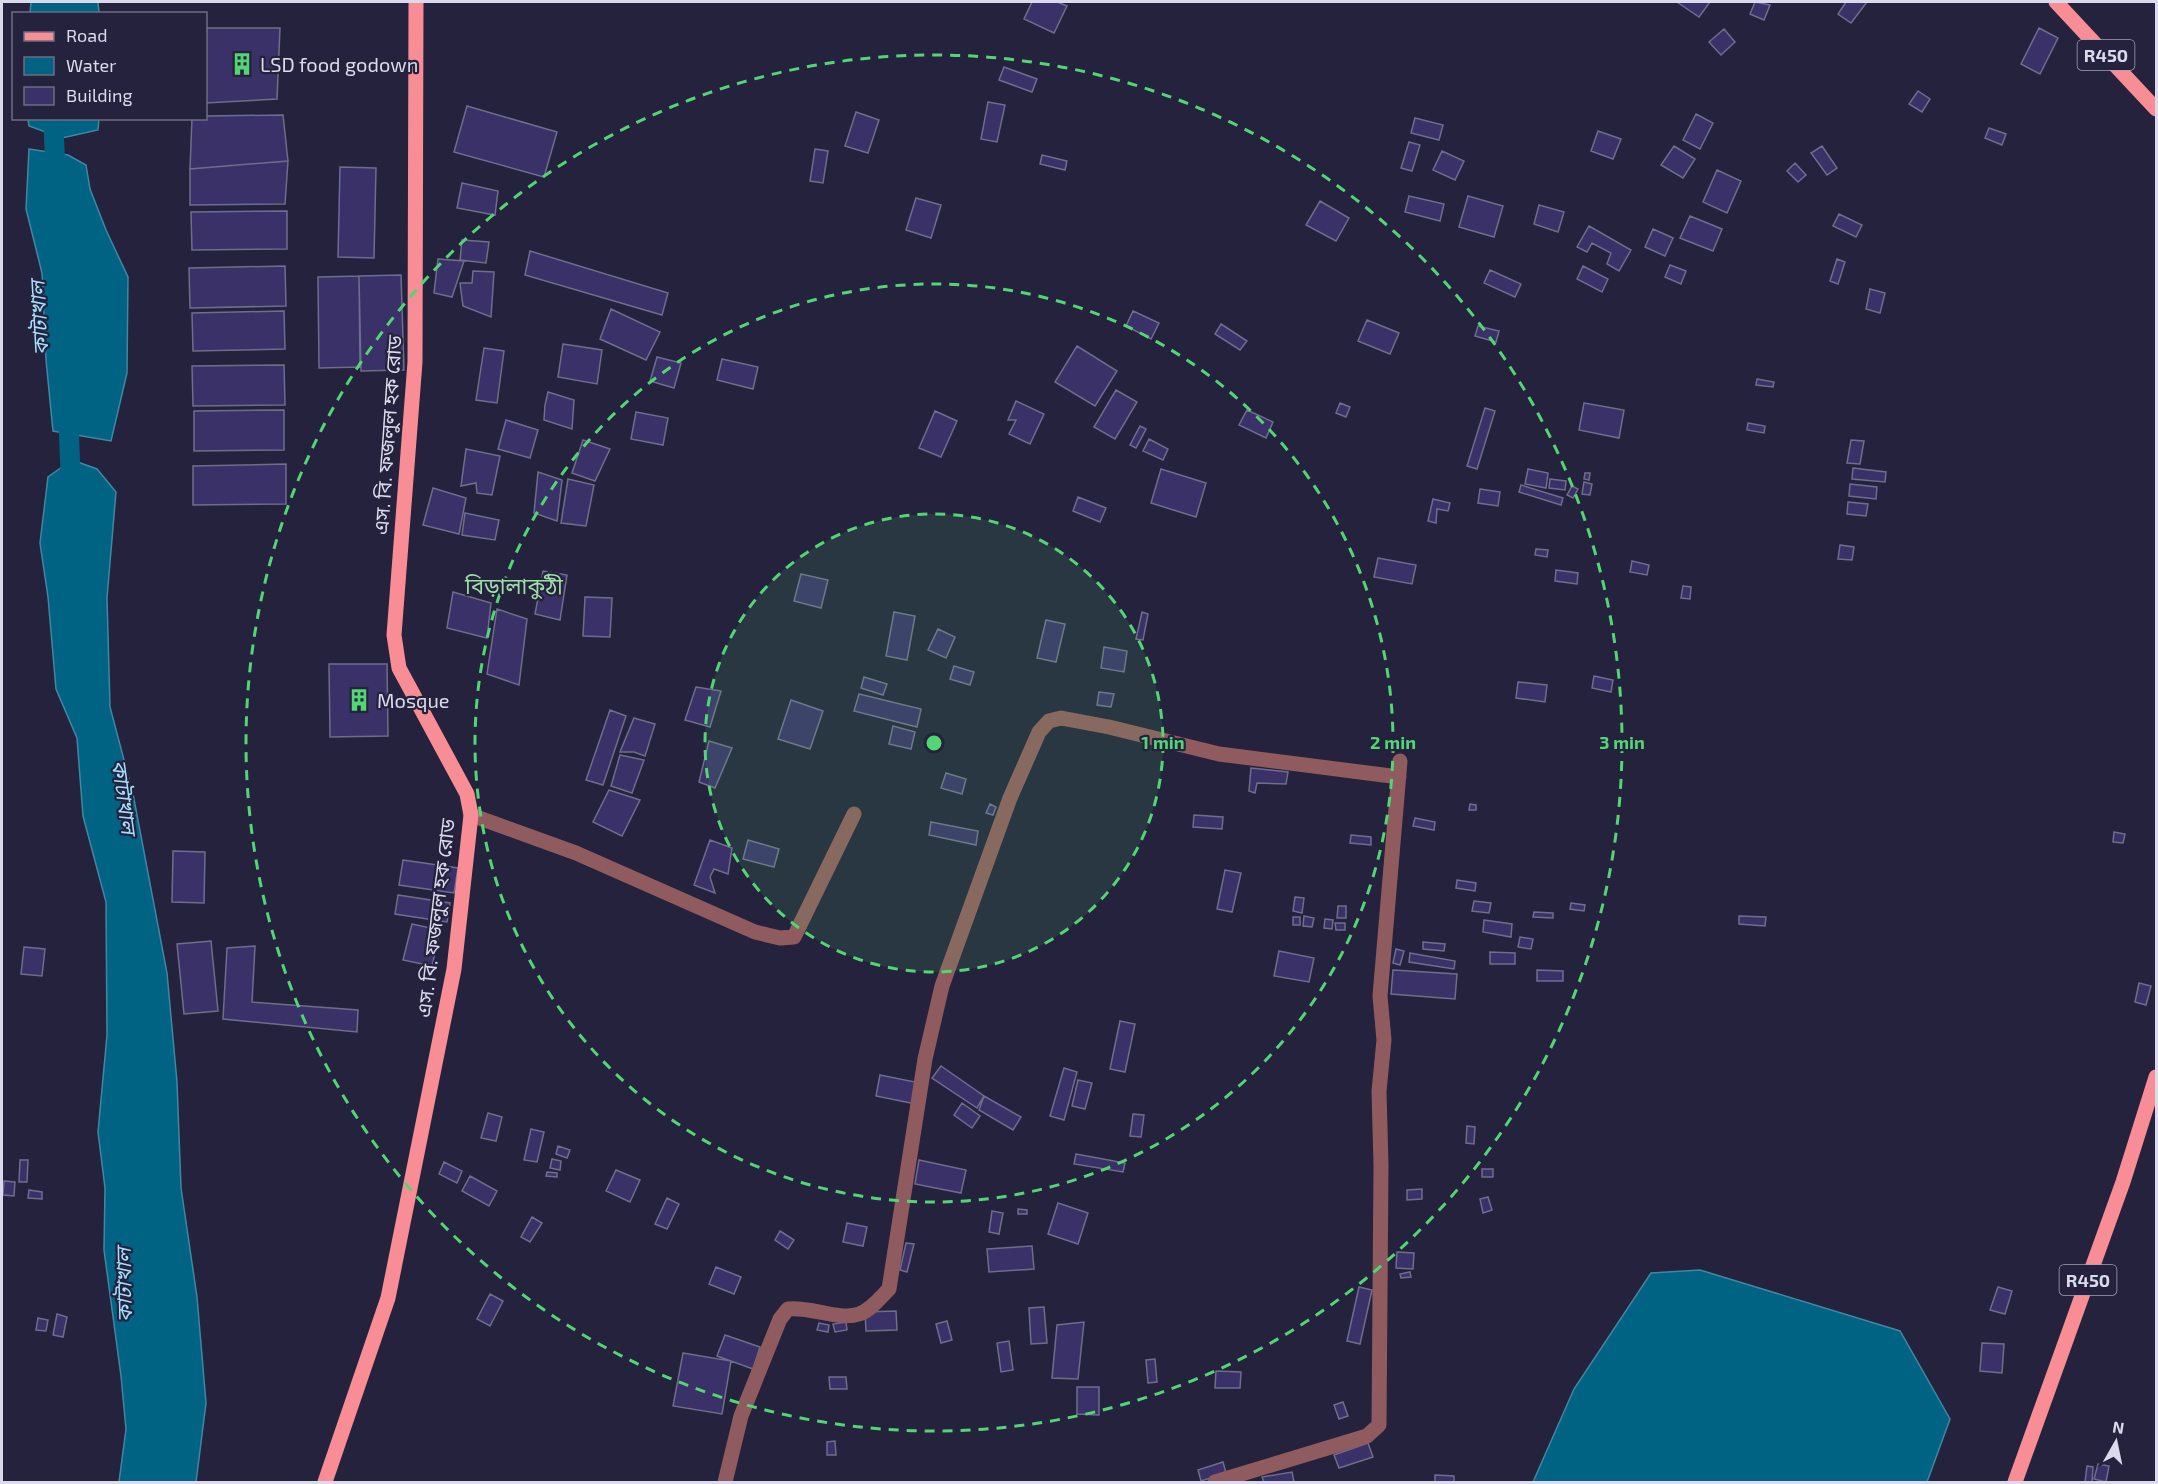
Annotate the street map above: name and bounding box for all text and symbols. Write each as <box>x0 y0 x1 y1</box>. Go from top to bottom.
legend <box>12 12 207 120</box>
text: Road <box>66 24 107 46</box>
road number: R450 <box>2078 40 2134 70</box>
building icon: LSD food godown <box>229 51 255 77</box>
place label: LSD food godown <box>260 52 418 76</box>
text: Water <box>66 54 116 76</box>
text: Building <box>66 84 133 106</box>
water label: কাটাখাল <box>23 277 52 356</box>
street label: এস. বি. ফজলুল হক রোড <box>368 334 407 536</box>
district label: বিড়ালাকুঠী <box>464 572 564 600</box>
building icon: Mosque <box>346 687 372 713</box>
place label: Mosque <box>377 688 450 712</box>
text: 1 min <box>1141 731 1185 753</box>
text: 2 min <box>1370 731 1416 753</box>
text: 3 min <box>1599 731 1645 753</box>
centre of rings <box>924 733 944 753</box>
water label: কাটাখাল <box>107 758 143 839</box>
street label: এস. বি. ফজলুল হক রোড <box>411 817 460 1019</box>
water label: কাটাখাল <box>110 1244 136 1322</box>
road number: R450 <box>2060 1265 2116 1295</box>
north arrow <box>2086 1412 2146 1472</box>
text: N <box>2111 1416 2126 1437</box>

